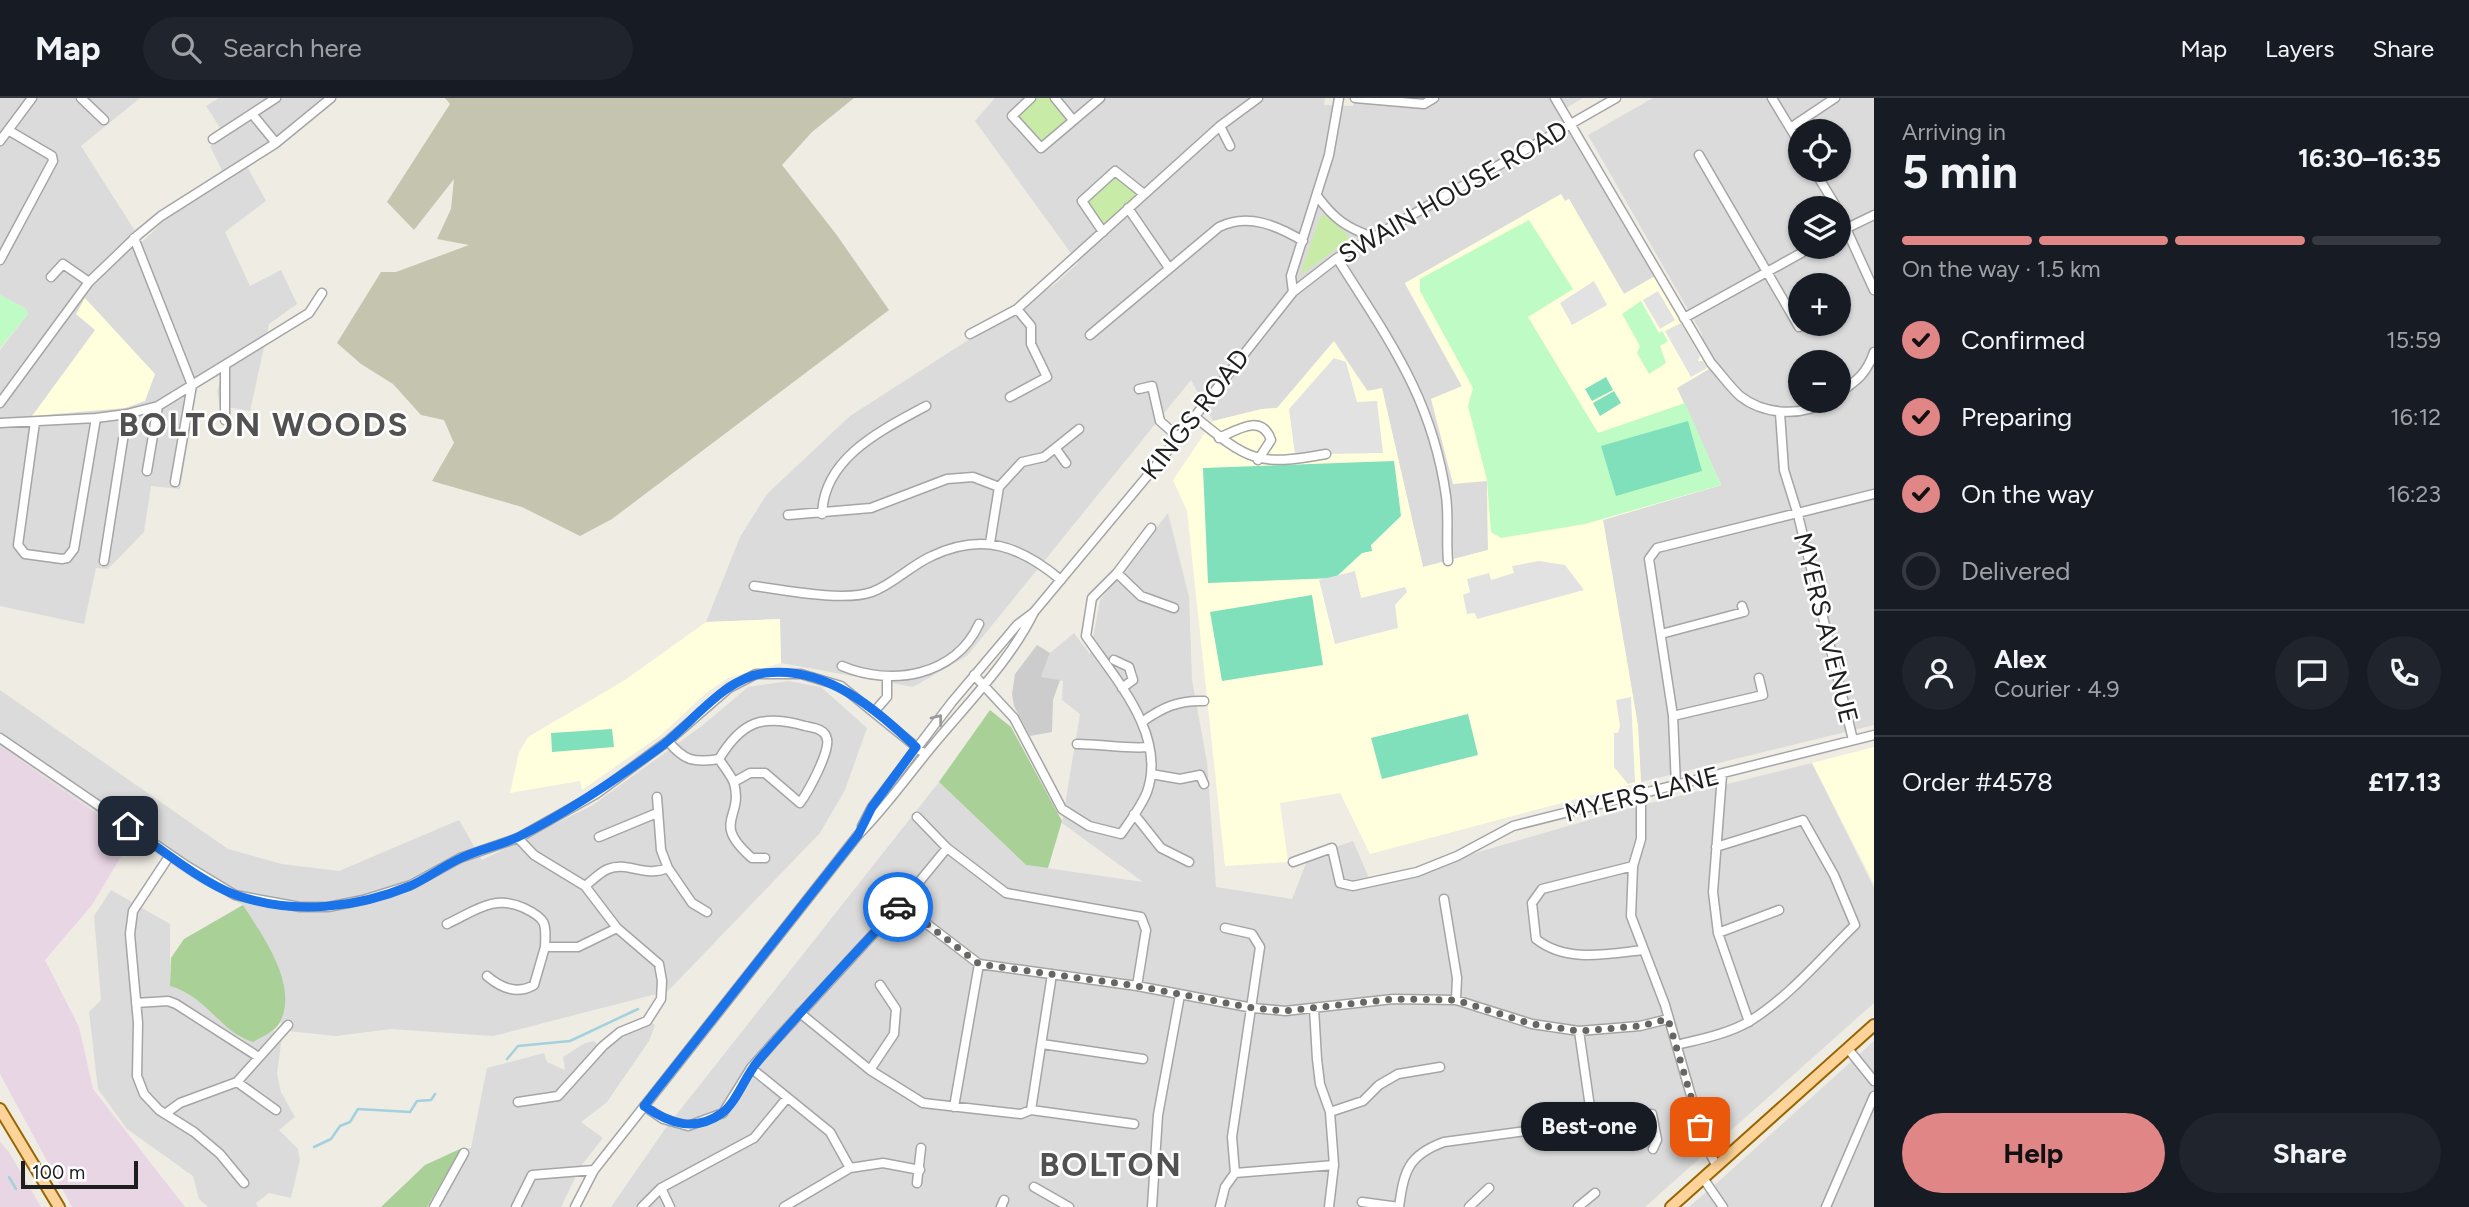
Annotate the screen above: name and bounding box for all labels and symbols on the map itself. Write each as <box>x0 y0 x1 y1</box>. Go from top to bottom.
street label: SWAIN HOUSE ROAD <box>1333 113 1573 271</box>
street label: KINGS ROAD <box>1134 342 1256 486</box>
district label: BOLTON WOODS <box>118 405 410 444</box>
street label: MYERS AVENUE <box>1787 529 1865 727</box>
one-way arrow <box>930 714 943 726</box>
street label: MYERS LANE <box>1561 759 1723 829</box>
pin <box>98 796 158 856</box>
courier <box>863 872 933 942</box>
pin <box>1670 1097 1730 1157</box>
callout: Best-one <box>1522 1102 1658 1152</box>
district label: BOLTON <box>1039 1145 1183 1184</box>
scale bar <box>21 1158 138 1190</box>

